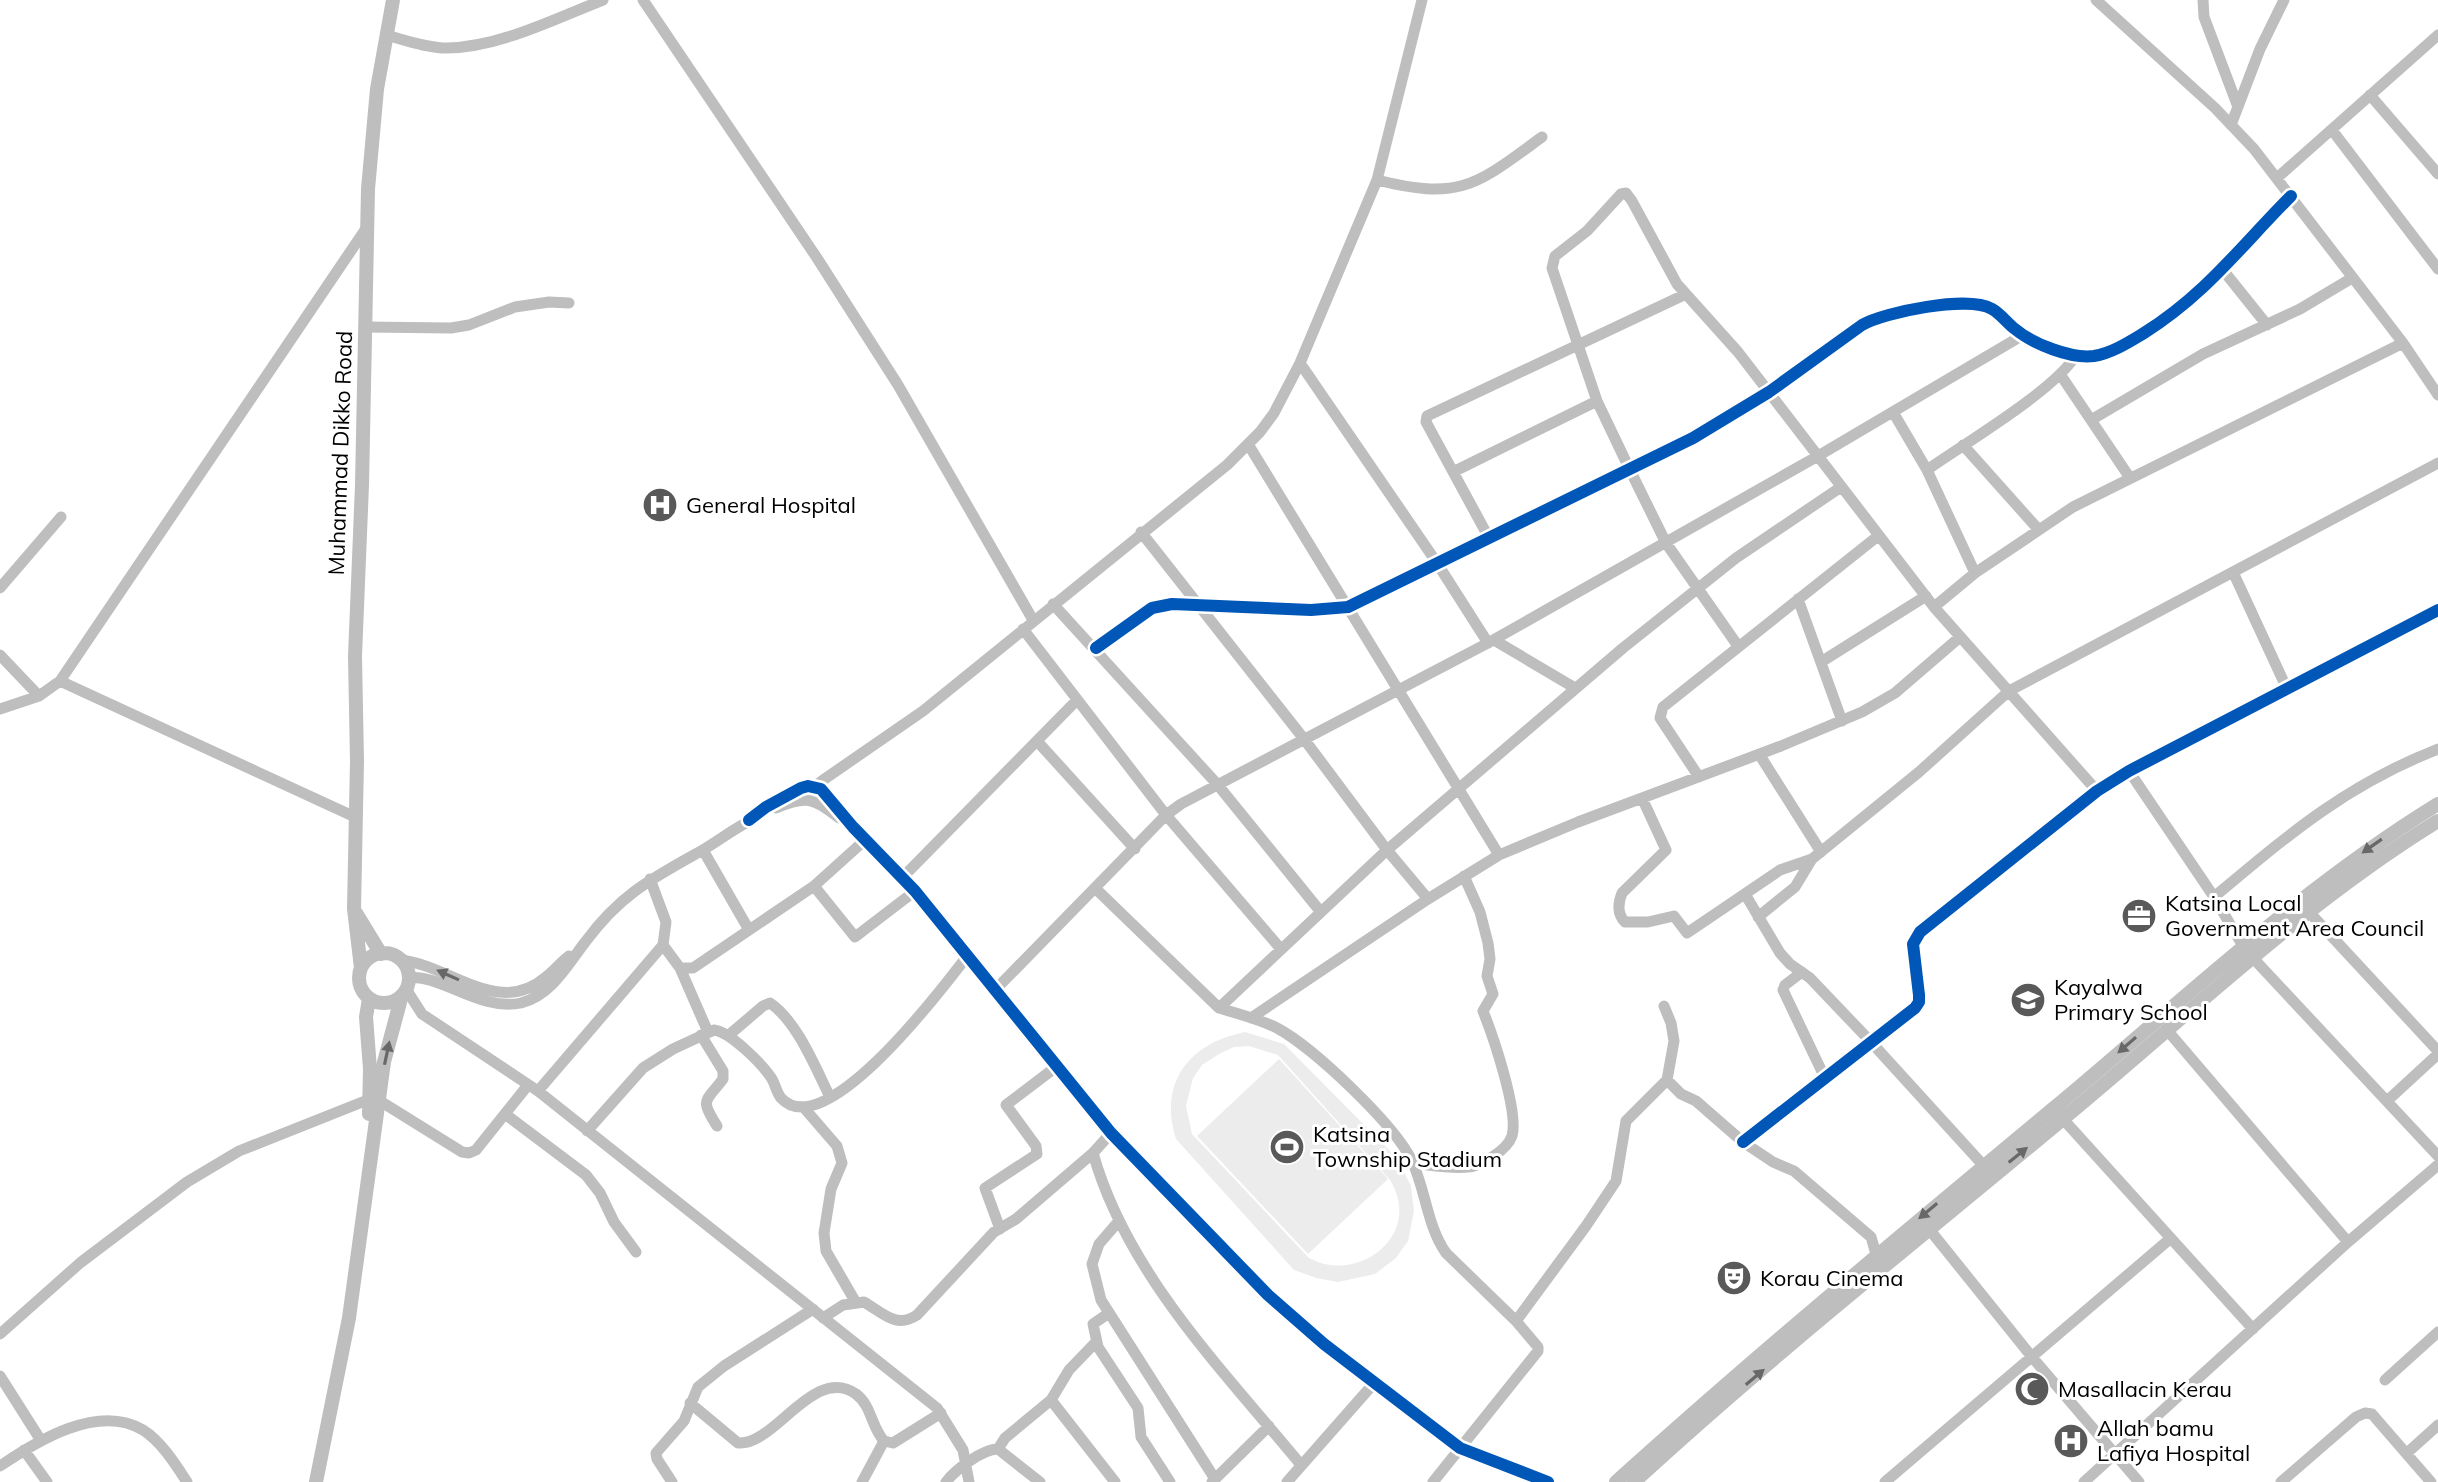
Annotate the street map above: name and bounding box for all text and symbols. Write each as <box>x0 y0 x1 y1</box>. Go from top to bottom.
street label: Muhammad Dikko Road <box>322 330 358 576</box>
hospital icon: General Hospital <box>641 486 679 524</box>
place label: General Hospital <box>686 491 856 519</box>
one-way arrow <box>2362 838 2383 853</box>
place label: Katsina Local Government Area Council <box>2165 889 2424 942</box>
office icon: Katsina Local Government Area Council <box>2120 897 2158 935</box>
one-way arrow <box>436 968 460 981</box>
place label: Kayalwa Primary School <box>2054 973 2208 1026</box>
school or university icon: Kayalwa Primary School <box>2009 981 2047 1019</box>
one-way arrow <box>2118 1036 2138 1053</box>
one-way arrow <box>381 1041 394 1066</box>
place label: Katsina Township Stadium <box>1313 1120 1502 1173</box>
sports icon: Katsina Township Stadium <box>1268 1128 1306 1166</box>
one-way arrow <box>2008 1147 2028 1164</box>
one-way arrow <box>1918 1202 1938 1219</box>
theatre icon: Korau Cinema <box>1715 1259 1753 1297</box>
place label: Korau Cinema <box>1760 1264 1903 1292</box>
one-way arrow <box>1745 1369 1765 1386</box>
mosque icon: Masallacin Kerau <box>2013 1370 2051 1408</box>
place label: Masallacin Kerau <box>2058 1375 2232 1403</box>
place label: Allah bamu Lafiya Hospital <box>2097 1414 2250 1467</box>
hospital icon: Allah bamu Lafiya Hospital <box>2052 1422 2090 1460</box>

